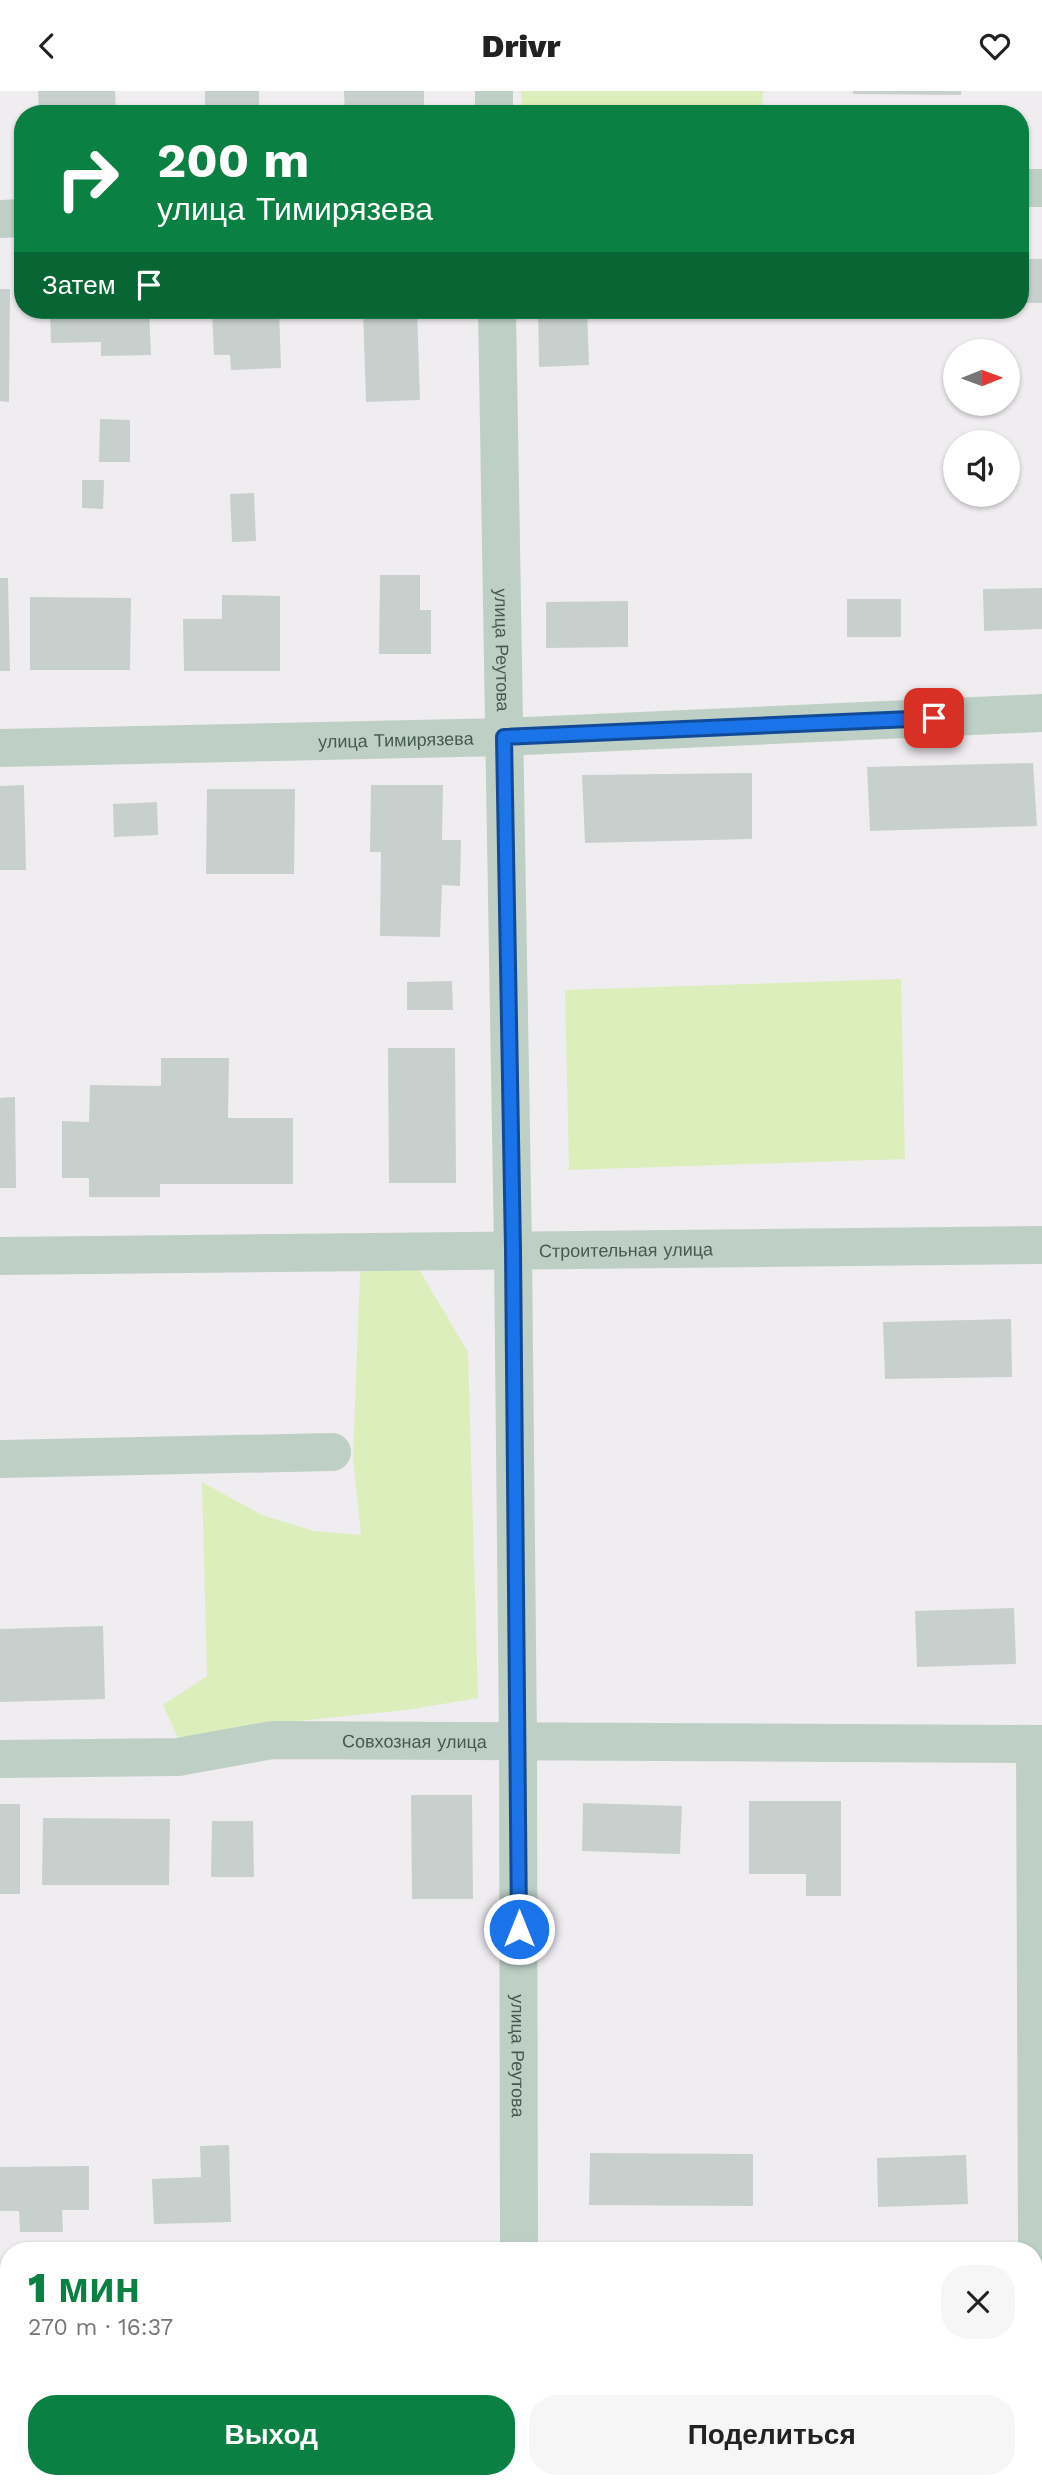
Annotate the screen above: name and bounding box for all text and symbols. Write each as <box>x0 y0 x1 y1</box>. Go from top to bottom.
icon: back <box>28 27 66 65</box>
text: Drivr <box>482 27 560 65</box>
icon: heart <box>976 27 1014 65</box>
text: 200 m <box>157 131 309 189</box>
icon: right <box>42 133 133 224</box>
text: улица Тимирязева <box>157 190 433 228</box>
icon: arrive <box>130 266 168 304</box>
text: Затем <box>42 270 116 300</box>
north arrow <box>943 339 1020 417</box>
map controls <box>943 339 1020 507</box>
button: sound <box>943 430 1020 507</box>
street label: улица Реутова <box>491 588 514 713</box>
pin <box>904 688 964 748</box>
icon: arrive <box>915 699 953 737</box>
street label: улица Тимирязева <box>318 727 475 752</box>
street label: Строительная улица <box>539 1238 714 1261</box>
street label: Совхозная улица <box>342 1730 488 1752</box>
position arrow <box>482 1892 556 1966</box>
street label: улица Реутова <box>508 1994 529 2118</box>
text: 1 мин <box>28 2263 140 2312</box>
button: close <box>941 2265 1015 2339</box>
text: 270 m · 16:37 <box>28 2314 173 2341</box>
button: Выход <box>28 2395 515 2475</box>
button: Поделиться <box>529 2395 1015 2475</box>

